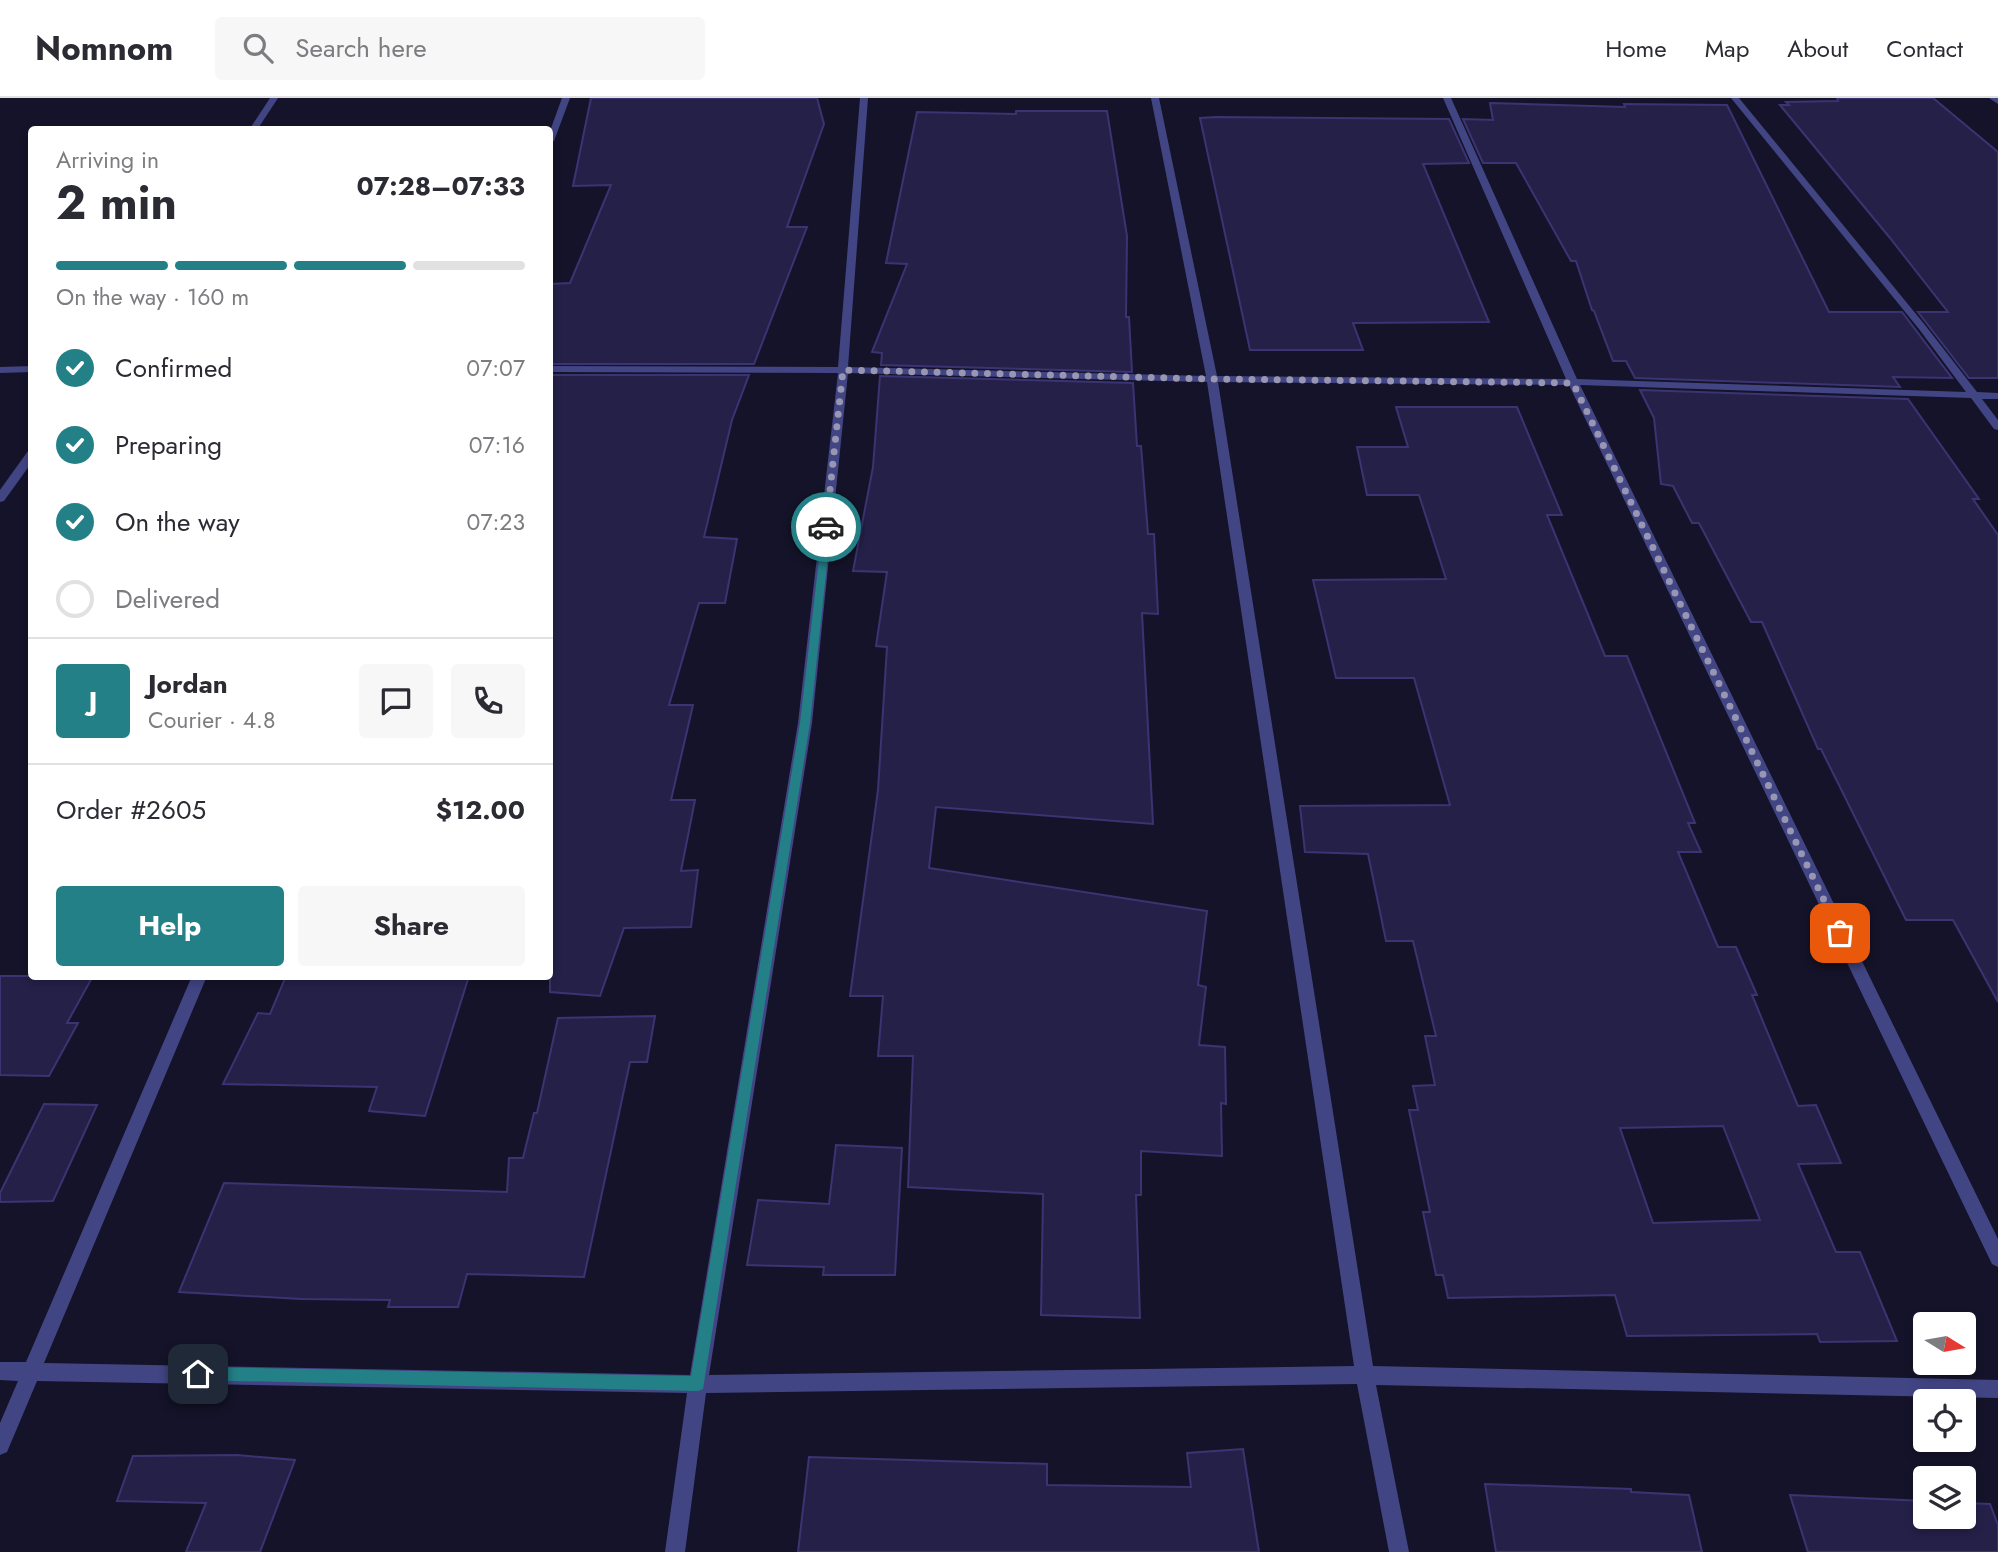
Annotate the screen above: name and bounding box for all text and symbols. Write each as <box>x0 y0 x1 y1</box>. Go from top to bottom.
search box <box>215 17 705 80</box>
text: Nomnom <box>35 25 173 72</box>
icon: search <box>239 29 277 67</box>
text: Search here <box>295 29 427 67</box>
text: Home <box>1605 31 1667 66</box>
text: Map <box>1705 31 1749 66</box>
text: About <box>1787 31 1848 66</box>
text: Contact <box>1886 31 1963 66</box>
text: Arriving in <box>56 143 159 177</box>
text: 07:28–07:33 <box>356 167 525 205</box>
text: 2 min <box>56 170 177 236</box>
text: On the way · 160 m <box>56 280 249 314</box>
icon: check <box>56 349 94 387</box>
text: Confirmed <box>115 349 232 387</box>
text: 07:07 <box>466 351 525 385</box>
icon: check <box>56 426 94 464</box>
text: Preparing <box>115 426 222 464</box>
text: 07:16 <box>469 428 525 462</box>
courier <box>791 492 861 562</box>
icon: check <box>56 503 94 541</box>
text: On the way <box>115 503 240 541</box>
text: 07:23 <box>467 505 525 539</box>
icon: car <box>807 508 845 546</box>
text: Delivered <box>115 580 220 618</box>
button: chat <box>359 664 433 738</box>
button: phone <box>451 664 525 738</box>
text: Jordan <box>148 665 228 703</box>
text: J <box>89 682 97 720</box>
text: Courier · 4.8 <box>148 703 276 737</box>
text: Order #2605 <box>56 791 206 829</box>
text: $12.00 <box>436 791 525 829</box>
button: Help <box>56 886 284 966</box>
button: Share <box>298 886 525 966</box>
pin <box>1810 903 1870 963</box>
icon: bag <box>1821 914 1859 952</box>
north arrow <box>1913 1312 1976 1376</box>
map controls <box>1913 1312 1976 1529</box>
pin <box>168 1344 228 1404</box>
icon: home <box>179 1355 217 1393</box>
button: locate <box>1913 1389 1976 1452</box>
button: layers <box>1913 1466 1976 1529</box>

